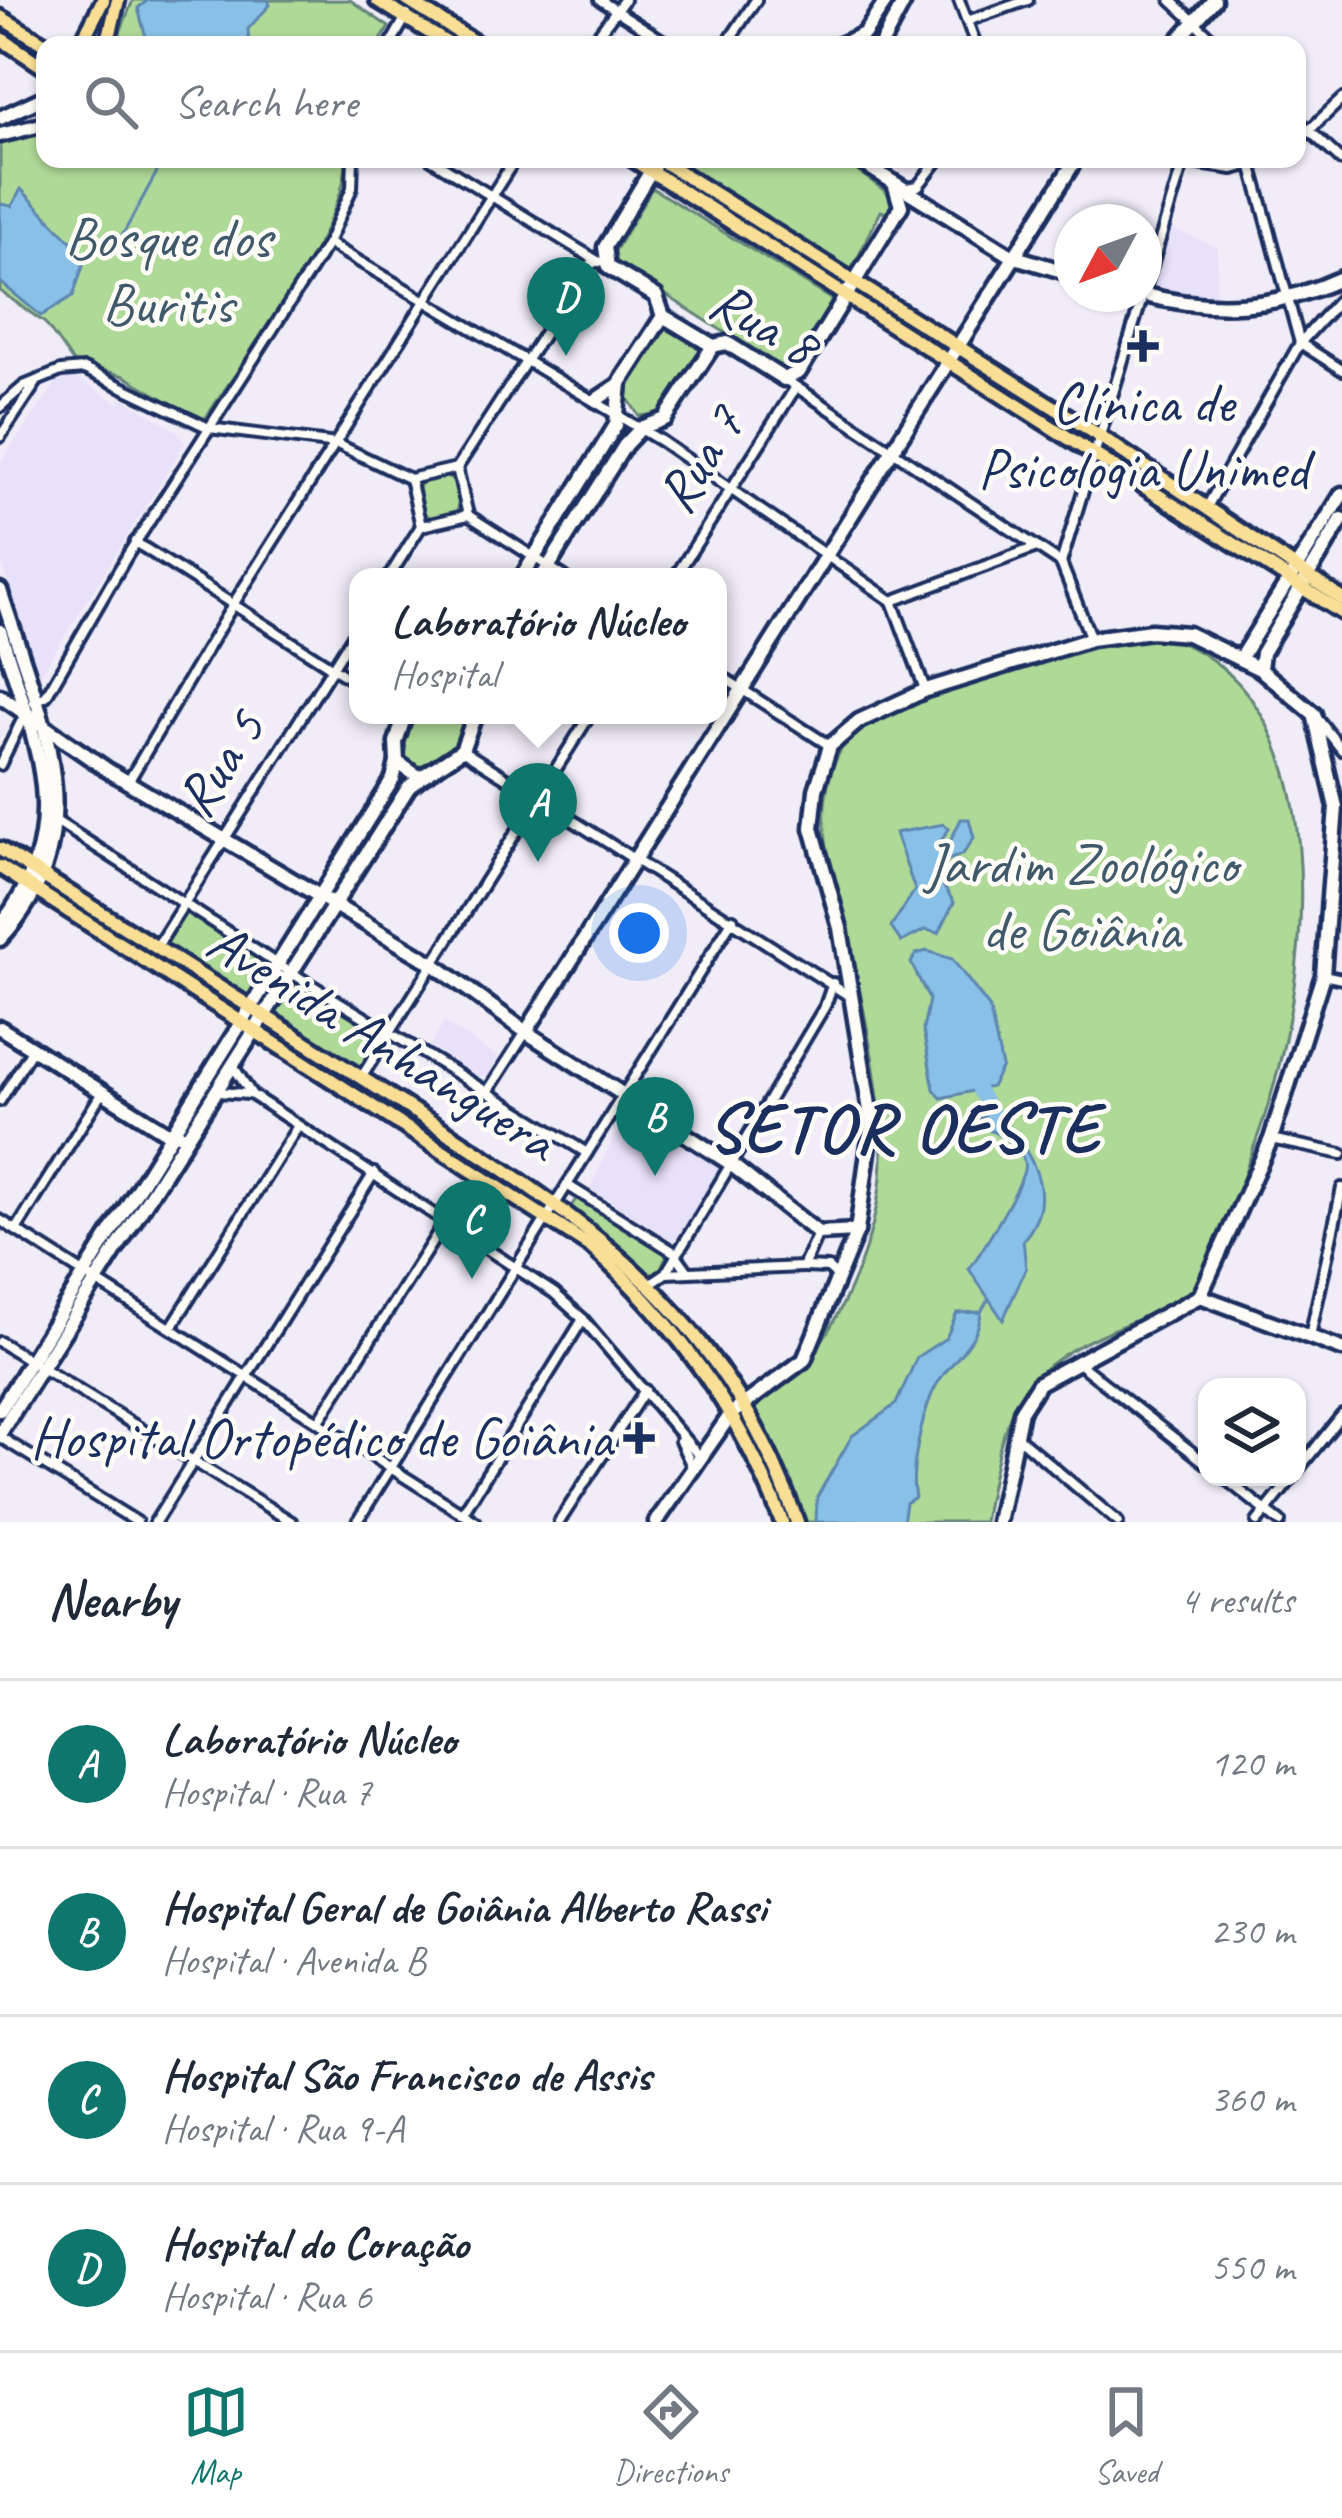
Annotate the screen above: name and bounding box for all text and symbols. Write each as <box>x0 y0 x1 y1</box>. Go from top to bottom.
search box <box>36 36 1306 168</box>
icon: search <box>78 69 144 135</box>
text: Search here <box>174 74 357 131</box>
park label: Bosque dos Buritis <box>65 202 277 340</box>
north arrow <box>1054 204 1162 312</box>
pin: D <box>527 257 605 356</box>
street label: Rua 8 <box>697 264 835 384</box>
marker: Clínica de Psicologia Unimed <box>1127 330 1159 362</box>
place label: Clínica de Psicologia Unimed <box>978 367 1317 505</box>
street label: Rua 7 <box>640 389 762 526</box>
popup <box>349 568 727 724</box>
text: Laboratório Núcleo <box>391 593 685 650</box>
text: Hospital <box>391 650 498 699</box>
street label: Rua 5 <box>159 694 282 830</box>
pin: A <box>499 763 577 862</box>
park label: Jardim Zoológico de Goiânia <box>922 828 1243 966</box>
your location <box>609 903 669 963</box>
street label: Avenida Anhanguera <box>195 905 573 1179</box>
pin: B <box>616 1077 694 1176</box>
district label: SETOR OESTE <box>707 1085 1107 1172</box>
pin: C <box>433 1180 511 1279</box>
map controls <box>1198 1378 1306 1486</box>
button: layers <box>1198 1378 1306 1486</box>
place label: Hospital Ortopédico de Goiânia <box>30 1402 615 1474</box>
marker: Hospital Ortopédico de Goiânia <box>623 1422 655 1454</box>
text: Nearby <box>48 1568 176 1632</box>
text: 4 results <box>1180 1576 1294 1625</box>
text: Laboratório Núcleo <box>162 1711 456 1768</box>
text: A <box>77 1739 97 1788</box>
text: 120 m <box>1210 1739 1294 1788</box>
text: Hospital · Rua 7 <box>162 1768 372 1817</box>
text: Hospital Geral de Goiânia Alberto Rassi <box>162 1879 766 1936</box>
text: B <box>77 1907 97 1956</box>
text: 230 m <box>1210 1907 1294 1956</box>
text: Hospital · Avenida B <box>162 1936 426 1985</box>
text: Hospital São Francisco de Assis <box>162 2047 651 2104</box>
text: C <box>78 2075 96 2124</box>
text: 360 m <box>1210 2075 1294 2124</box>
text: Hospital · Rua 9-A <box>162 2104 404 2153</box>
text: Hospital do Coração <box>162 2215 468 2272</box>
text: D <box>76 2243 98 2292</box>
text: 550 m <box>1210 2243 1294 2292</box>
text: Hospital · Rua 6 <box>162 2272 372 2321</box>
tab: Map <box>183 2379 249 2493</box>
tab: Directions <box>614 2379 728 2493</box>
tab: Saved <box>1093 2379 1159 2493</box>

